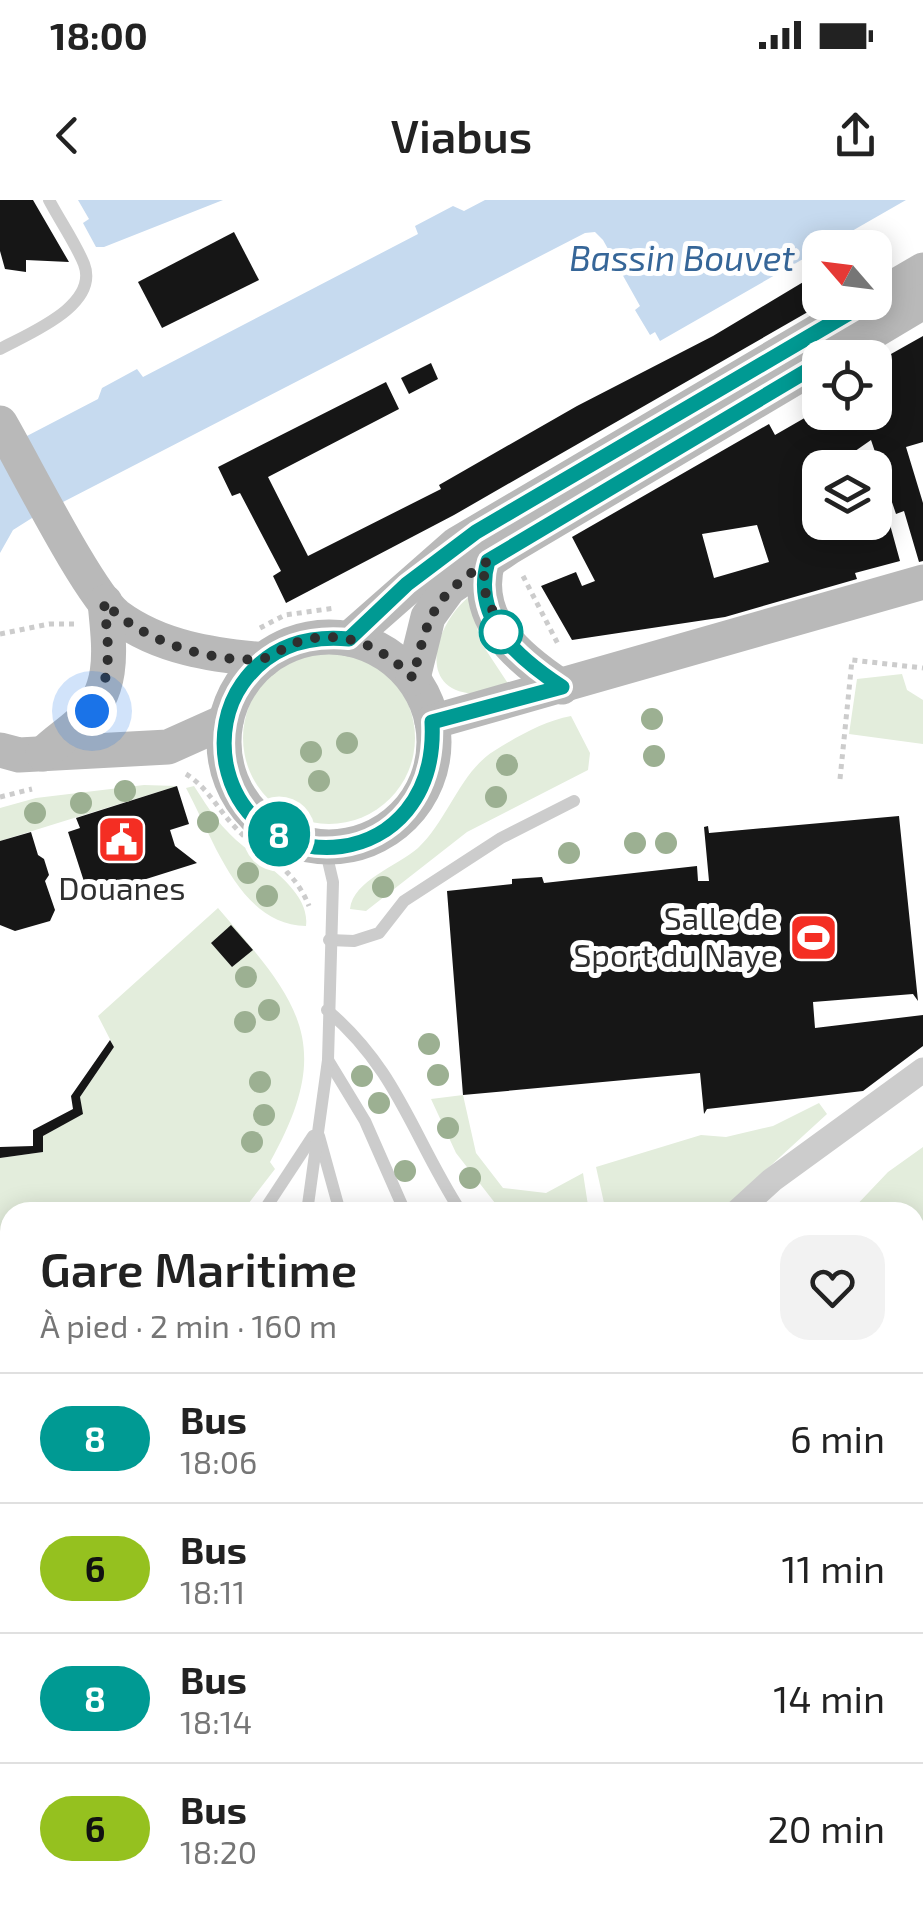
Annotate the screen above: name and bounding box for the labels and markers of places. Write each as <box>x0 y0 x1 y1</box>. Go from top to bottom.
unlabelled marker <box>480 611 522 653</box>
public building icon: Douanes <box>96 813 148 865</box>
place label: Douanes <box>58 868 186 906</box>
place label: Salle de Sport du Naye <box>573 898 778 973</box>
sports icon: Salle de Sport du Naye <box>787 911 839 963</box>

